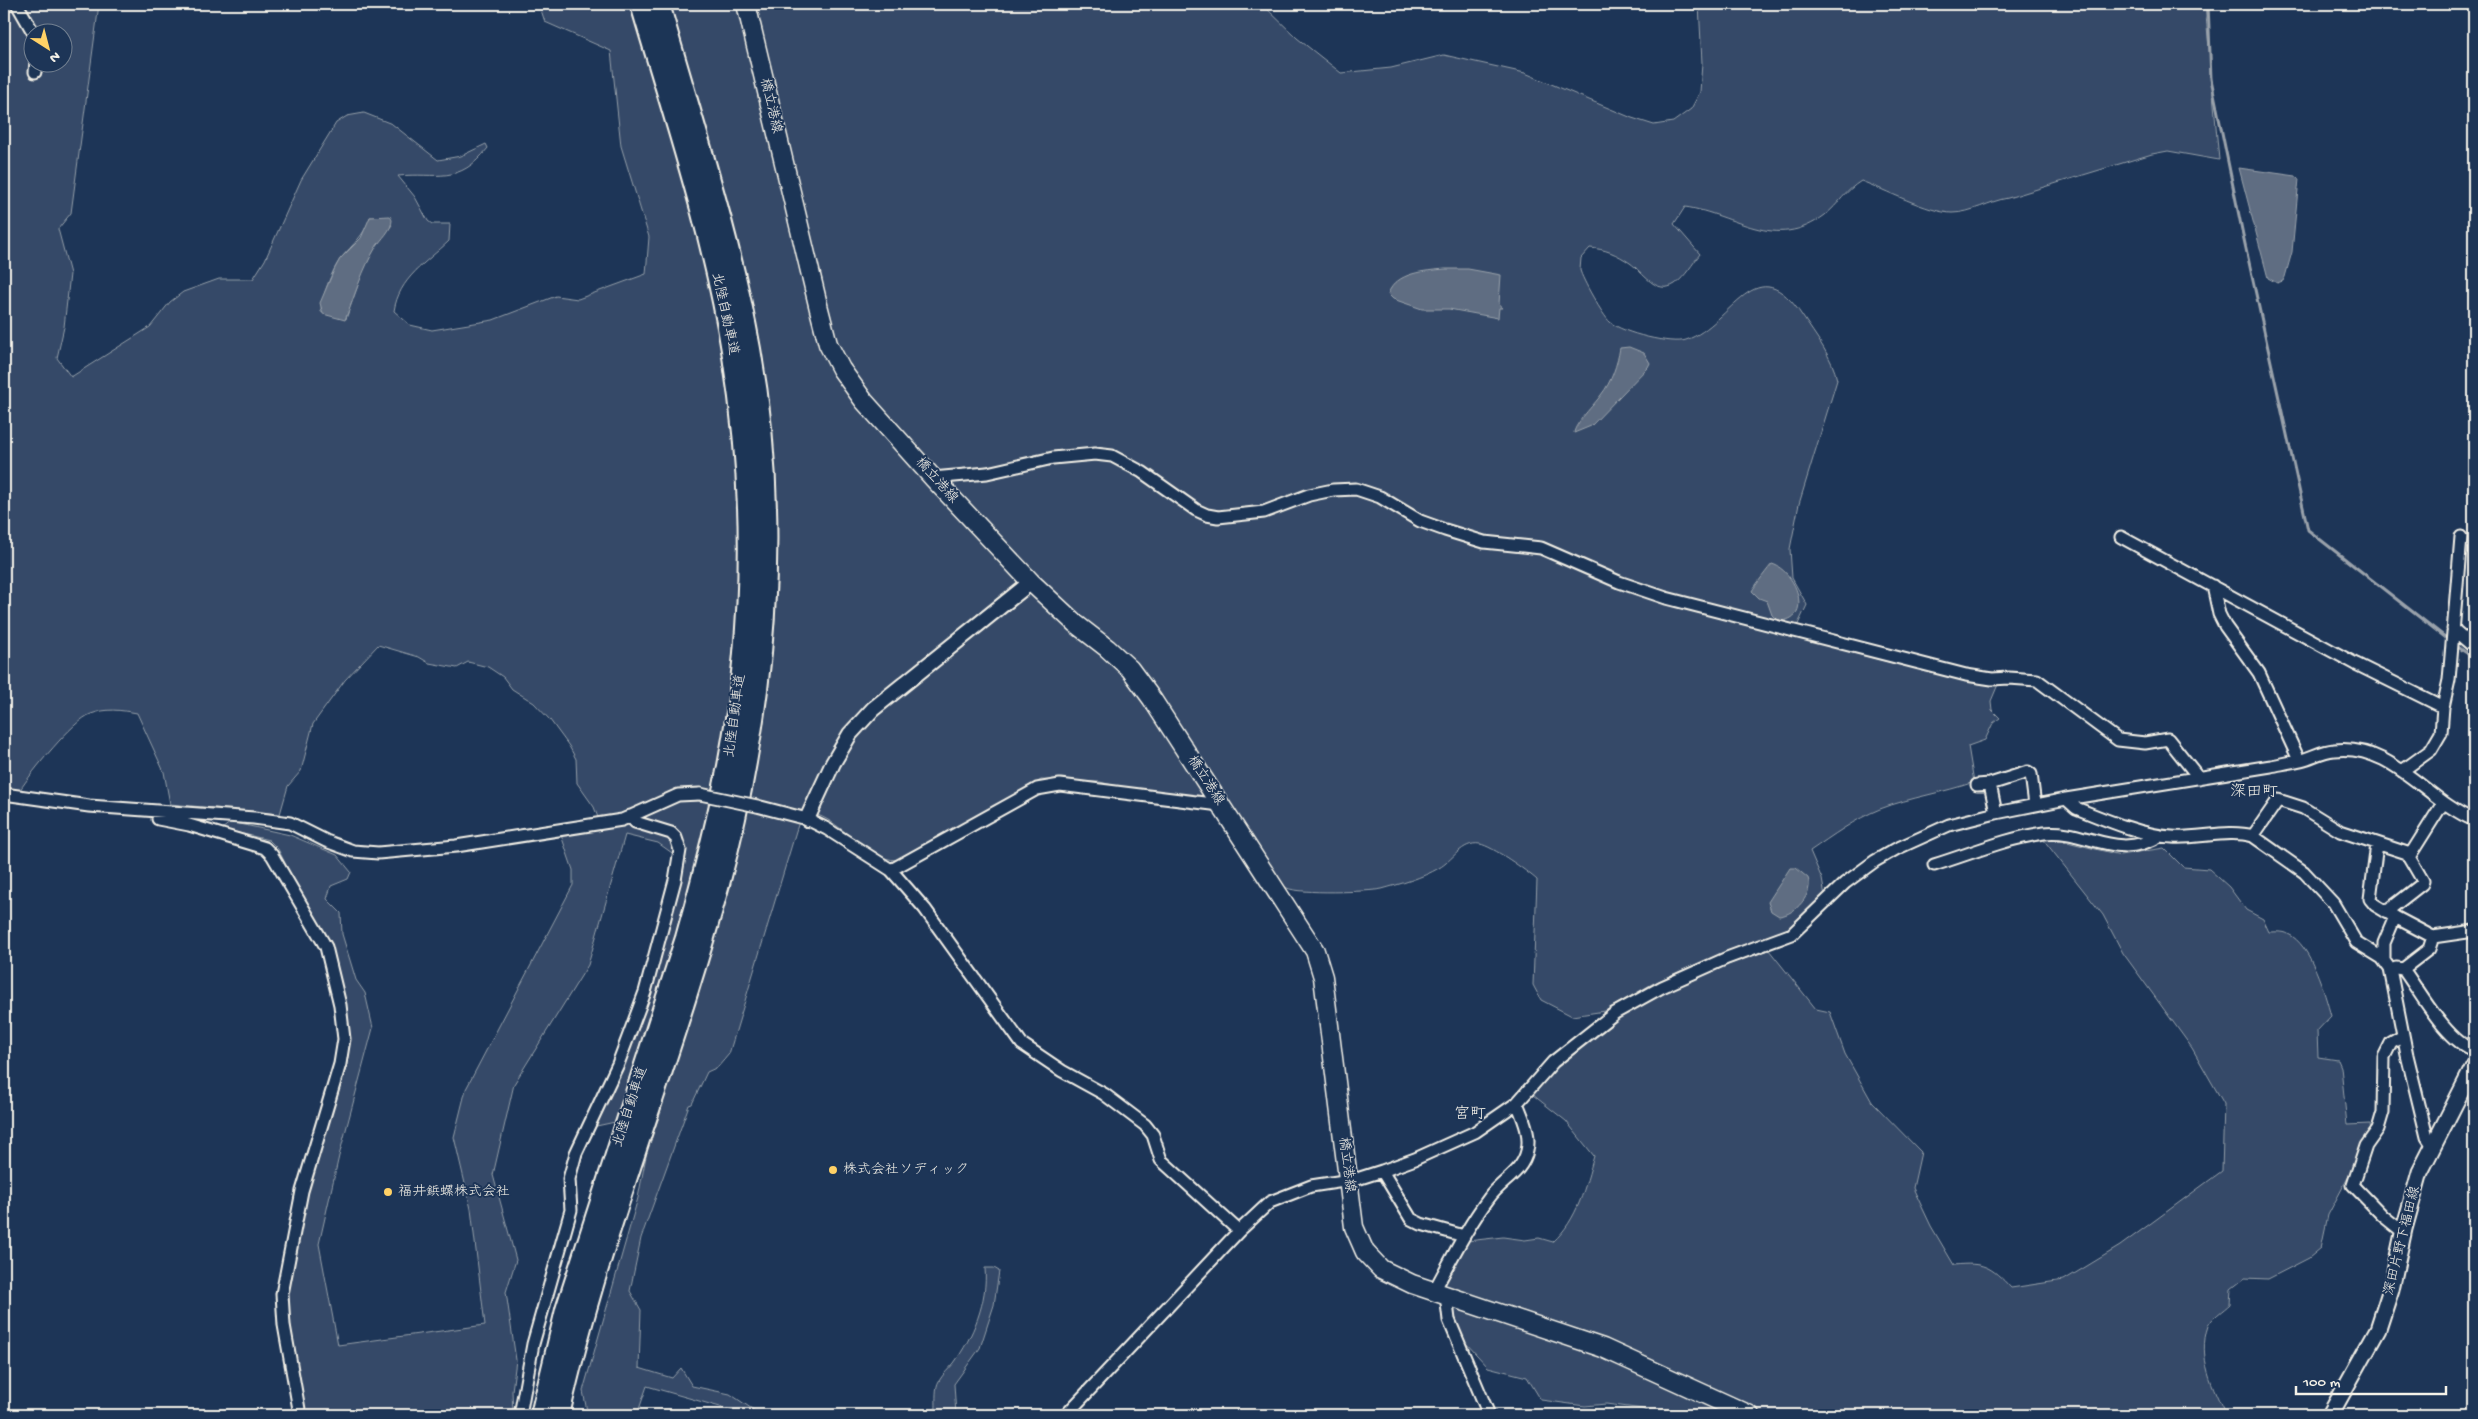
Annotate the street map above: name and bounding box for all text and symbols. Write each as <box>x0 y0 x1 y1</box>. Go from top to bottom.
north arrow <box>22 22 72 72</box>
text: N <box>45 47 63 66</box>
street label: 橋立港線 <box>755 77 785 135</box>
street label: 北陸自動車道 <box>707 271 741 357</box>
street label: 橋立港線 <box>911 455 961 507</box>
street label: 北陸自動車道 <box>722 673 750 759</box>
street label: 橋立港線 <box>1183 753 1227 809</box>
district label: 深田町 <box>2230 783 2278 803</box>
street label: 北陸自動車道 <box>610 1064 652 1150</box>
district label: 宮町 <box>1454 1105 1486 1125</box>
street label: 橋立港線 <box>1334 1136 1358 1194</box>
place label: 株式会社ソディック <box>843 1162 969 1179</box>
marker: 株式会社ソディック <box>827 1164 839 1176</box>
place label: 福井鋲螺株式会社 <box>398 1184 510 1201</box>
street label: 深田片野下福田線 <box>2381 1185 2425 1297</box>
marker: 福井鋲螺株式会社 <box>382 1186 394 1198</box>
scale bar <box>2296 1364 2446 1396</box>
text: 100 m <box>2302 1374 2341 1392</box>

